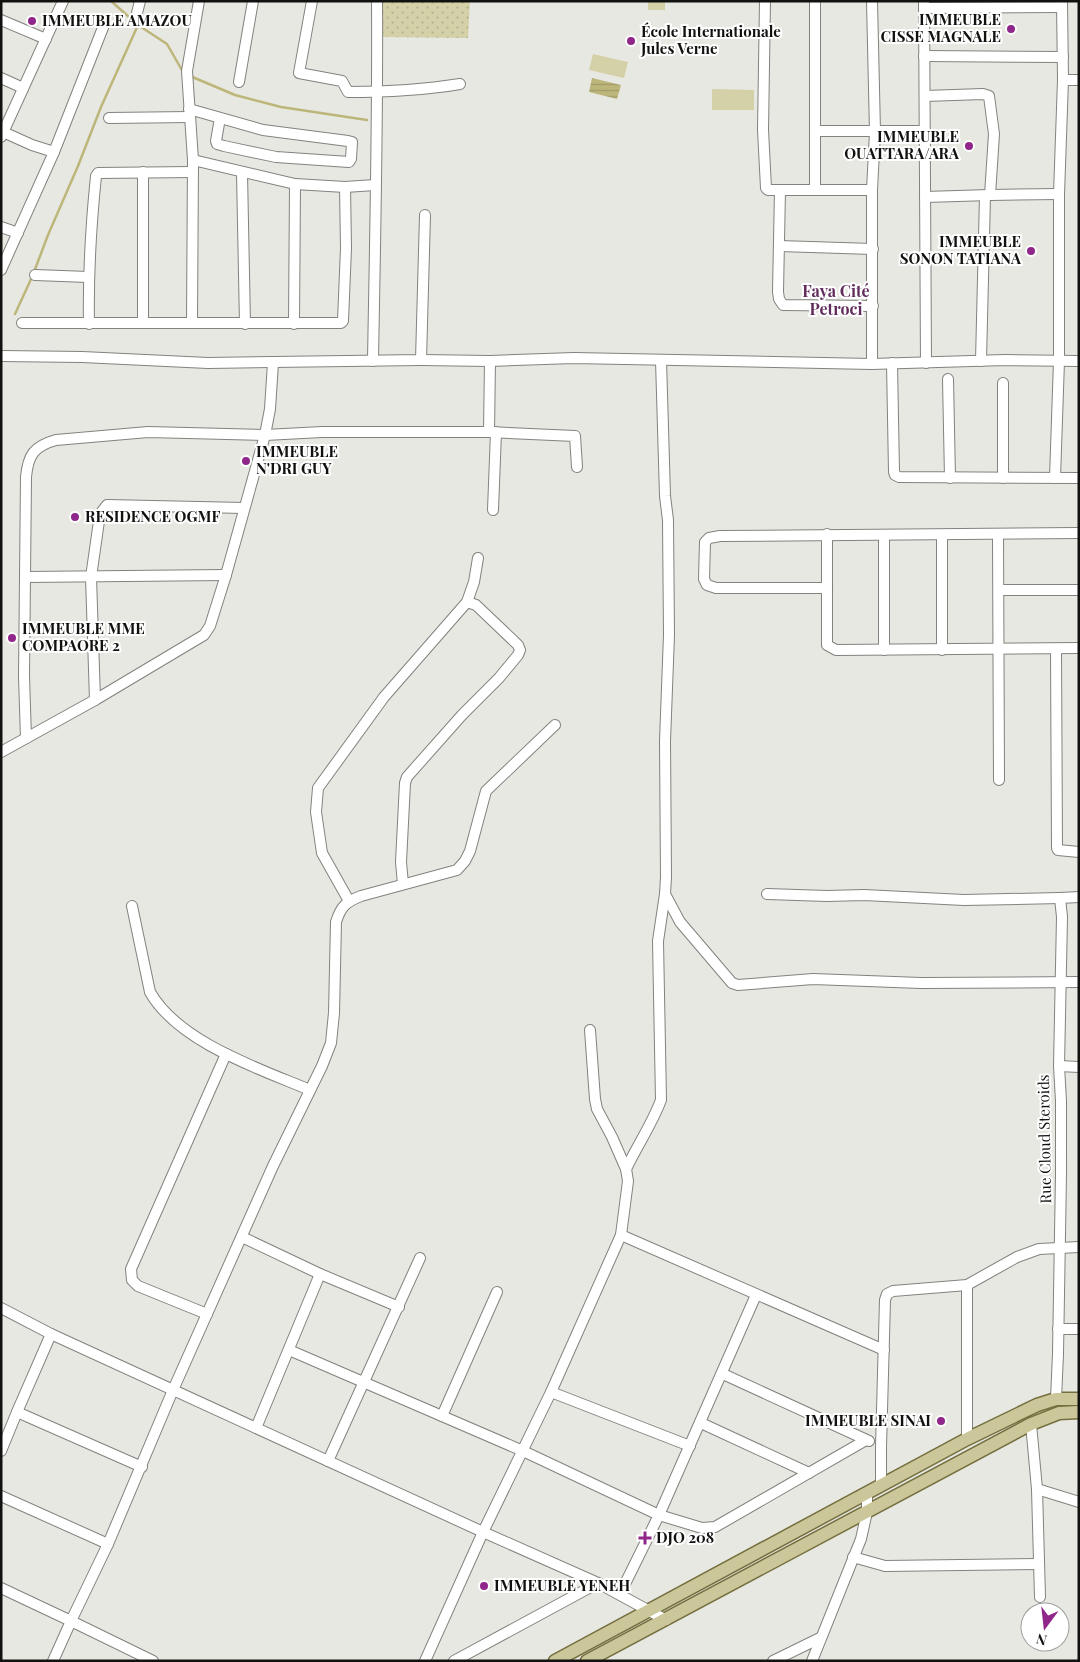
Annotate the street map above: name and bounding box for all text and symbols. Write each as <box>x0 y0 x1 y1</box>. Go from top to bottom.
place label: IMMEUBLE CISSE MAGNALE <box>880 9 1001 46</box>
place label: IMMEUBLE AMAZOU <box>42 10 192 30</box>
marker: IMMEUBLE AMAZOU <box>26 15 38 27</box>
place label: École Internationale Jules Verne <box>640 21 781 58</box>
marker: IMMEUBLE CISSE MAGNALE <box>1005 23 1017 35</box>
marker: École Internationale Jules Verne <box>625 35 637 47</box>
place label: IMMEUBLE OUATTARA/ARA <box>844 126 960 163</box>
marker: IMMEUBLE OUATTARA/ARA <box>963 140 975 152</box>
place label: IMMEUBLE SONON TATIANA <box>900 231 1022 268</box>
marker: IMMEUBLE SONON TATIANA <box>1025 245 1037 257</box>
district label: Faya Cité Petroci <box>802 280 870 319</box>
place label: IMMEUBLE N'DRI GUY <box>256 441 338 478</box>
marker: IMMEUBLE N'DRI GUY <box>240 455 252 467</box>
place label: RESIDENCE OGMF <box>85 506 220 526</box>
marker: RESIDENCE OGMF <box>69 511 81 523</box>
place label: IMMEUBLE MME COMPAORE 2 <box>22 618 145 655</box>
marker: IMMEUBLE MME COMPAORE 2 <box>6 632 18 644</box>
street label: Rue Cloud Steroids <box>1033 1074 1055 1204</box>
place label: IMMEUBLE SINAI <box>805 1410 931 1430</box>
marker: IMMEUBLE SINAI <box>935 1415 947 1427</box>
place label: DJO 208 <box>656 1527 714 1547</box>
marker: DJO 208 <box>638 1531 652 1545</box>
place label: IMMEUBLE YENEH <box>494 1575 630 1595</box>
marker: IMMEUBLE YENEH <box>478 1580 490 1592</box>
north arrow <box>1020 1602 1070 1652</box>
text: N <box>1034 1630 1049 1651</box>

